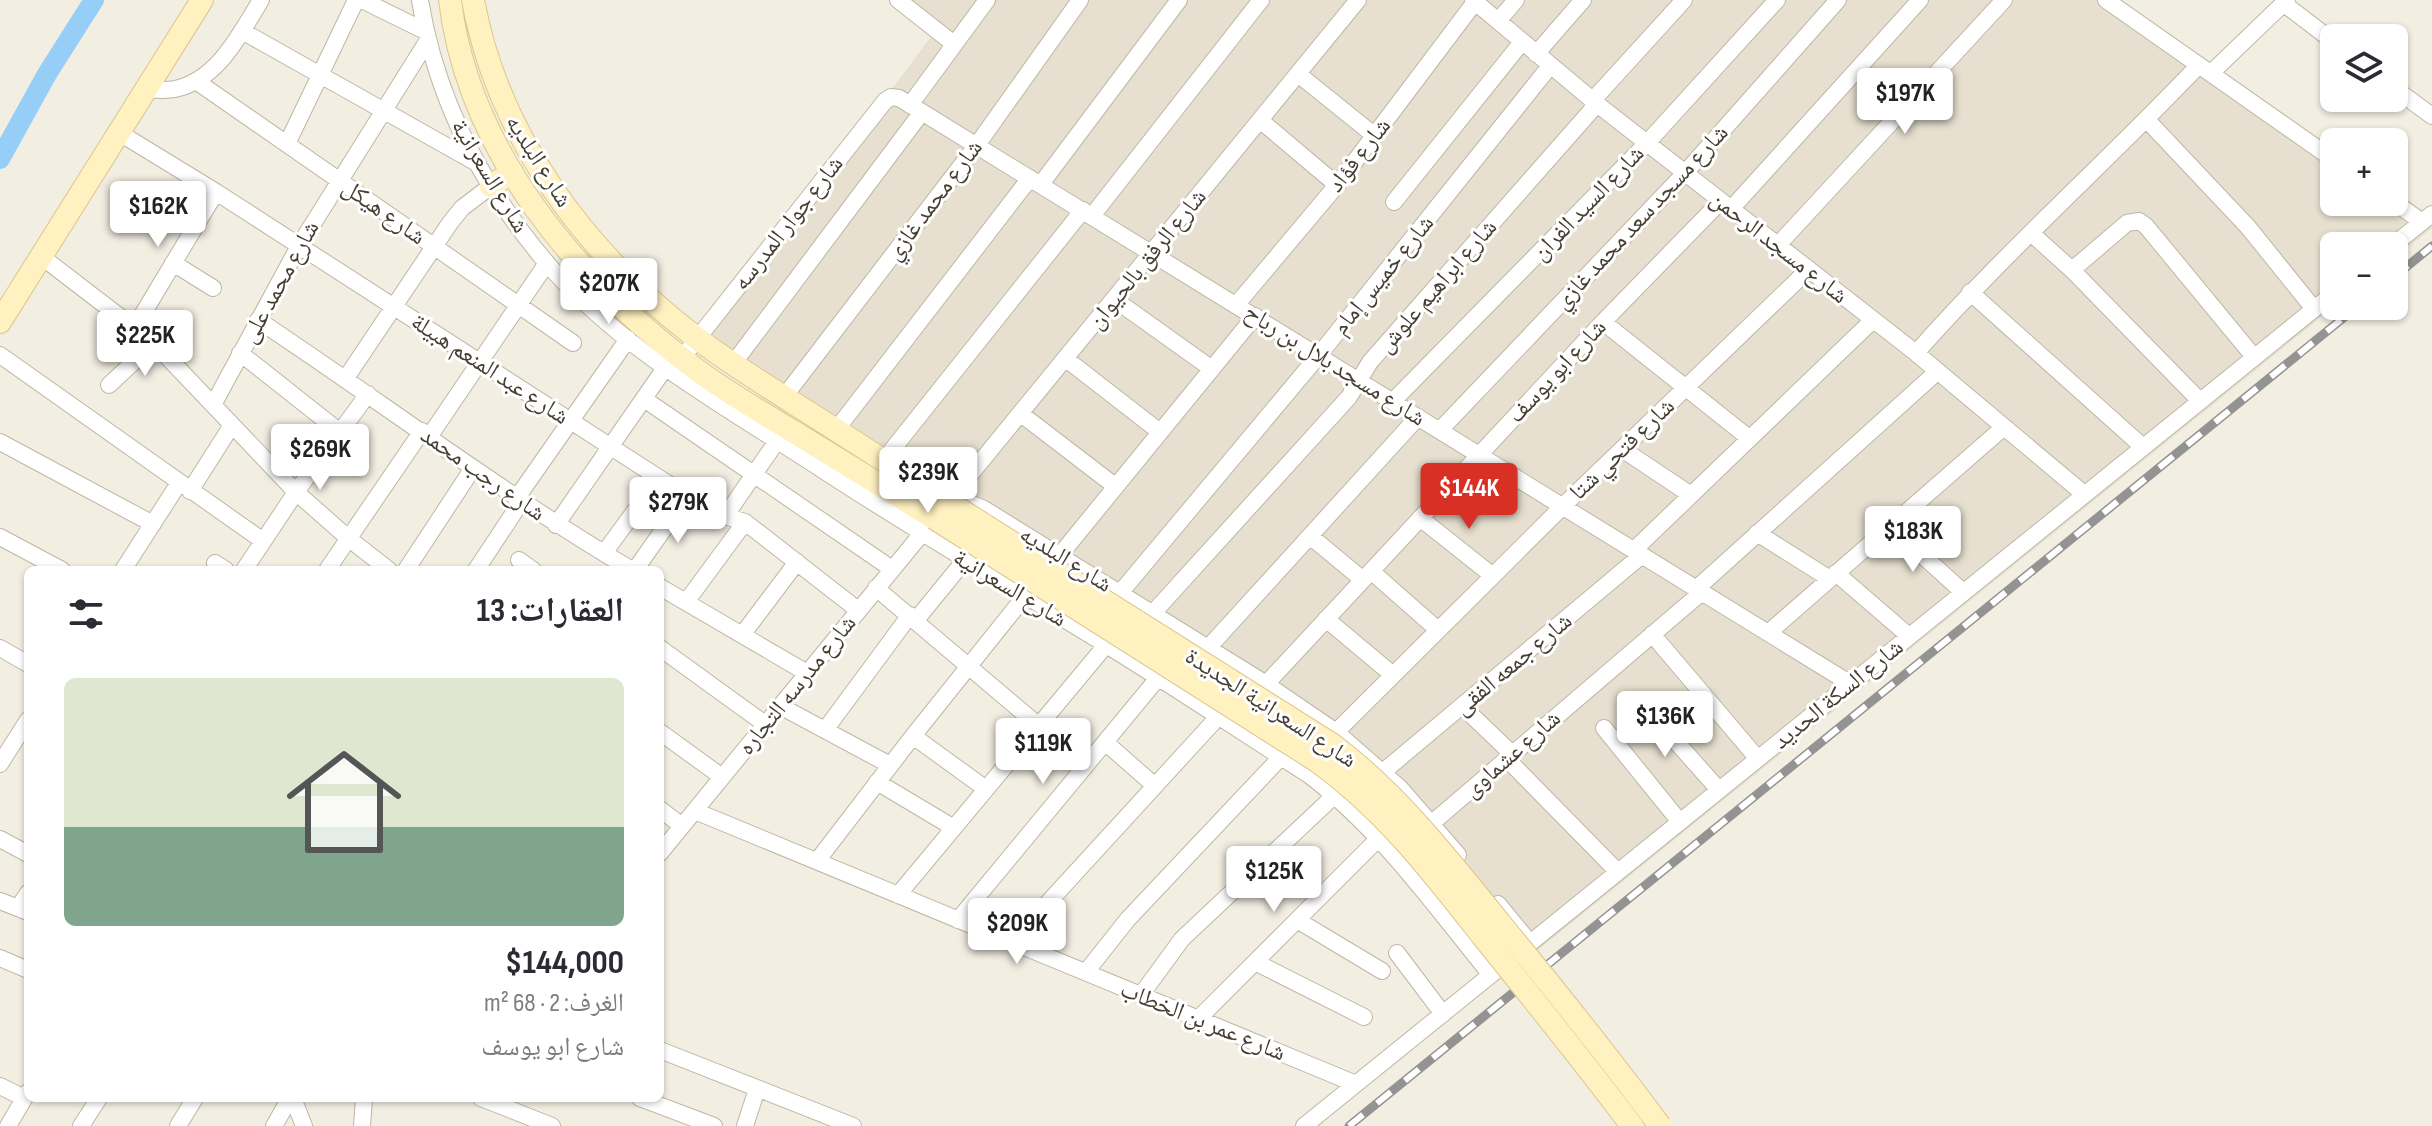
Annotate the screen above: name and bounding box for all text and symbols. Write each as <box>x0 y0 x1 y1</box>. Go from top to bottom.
map controls <box>2320 24 2408 320</box>
button: layers <box>2320 24 2408 112</box>
pin: $197K <box>1849 68 1961 136</box>
text: $197K <box>1875 78 1935 109</box>
street label: شارع البلديه <box>499 109 579 213</box>
street label: شارع فؤاد <box>1321 112 1397 198</box>
street label: شارع السعرانية <box>445 114 535 238</box>
street label: شارع مسجد سعد محمد غازي <box>1548 118 1737 318</box>
button: + <box>2320 128 2408 216</box>
street label: شارع محمد غازي <box>879 134 992 269</box>
street label: شارع السيد الفران <box>1526 139 1650 267</box>
street label: شارع جوار المدرسه <box>726 150 850 296</box>
street label: شارع هيكل <box>337 173 431 251</box>
pin: $162K <box>102 181 214 249</box>
street label: شارع الرفق بالحيوان <box>1081 183 1213 335</box>
street label: شارع مسجد الرحمن <box>1704 184 1854 310</box>
text: $162K <box>128 191 188 222</box>
street label: شارع خميس إمام <box>1326 209 1441 341</box>
street label: شارع ابراهيم علوش <box>1371 213 1504 360</box>
street label: شارع محمد على <box>234 216 326 348</box>
button: − <box>2320 232 2408 320</box>
pin: $207K <box>553 258 665 326</box>
text: $207K <box>578 268 640 299</box>
street label: شارع مسجد بلال بن رباح <box>1239 297 1431 433</box>
street label: شارع عبد المنعم هبيلة <box>405 307 574 432</box>
pin: $225K <box>89 310 201 378</box>
street label: شارع ابو يوسف <box>1501 313 1613 429</box>
text: $225K <box>115 320 175 351</box>
street label: شارع فتحي شتا <box>1563 392 1683 509</box>
street label: شارع رجب محمد <box>415 420 551 528</box>
pin: $269K <box>264 424 376 492</box>
text: $269K <box>289 434 351 465</box>
pin: $239K <box>872 447 984 515</box>
text: $239K <box>897 457 959 488</box>
pin: $144K <box>1413 463 1525 531</box>
text: $144K <box>1439 473 1499 504</box>
pin: $279K <box>622 477 734 545</box>
text: $279K <box>647 487 709 518</box>
pin: $183K <box>1857 506 1969 574</box>
text: $183K <box>1883 516 1943 547</box>
street label: شارع البلديه <box>1014 519 1118 599</box>
street label: شارع السعرانية <box>948 543 1072 633</box>
text: العقارات: 13 <box>477 590 624 631</box>
icon: filters <box>64 592 108 636</box>
street label: شارع جمعه الفقى <box>1448 606 1578 722</box>
street label: شارع مدرسه التجاره <box>732 609 862 761</box>
street label: شارع السكة الحديد <box>1767 633 1909 755</box>
street label: شارع السعرانية الجديدة <box>1180 642 1362 774</box>
pin: $136K <box>1609 691 1721 759</box>
text: $136K <box>1635 701 1695 732</box>
street label: شارع عشماوى <box>1457 704 1567 804</box>
pin: $119K <box>987 718 1099 786</box>
text: $119K <box>1014 728 1072 759</box>
icon: home <box>272 730 416 874</box>
pin: $125K <box>1218 846 1330 914</box>
text: $125K <box>1244 856 1304 887</box>
pin: $209K <box>961 898 1073 966</box>
text: $209K <box>986 908 1048 939</box>
text: $144,000 <box>505 942 624 983</box>
street label: شارع عمر بن الخطاب <box>1116 975 1290 1067</box>
text: الغرف: 2 · 68 m² <box>484 988 624 1019</box>
text: شارع ابو يوسف <box>481 1032 624 1063</box>

